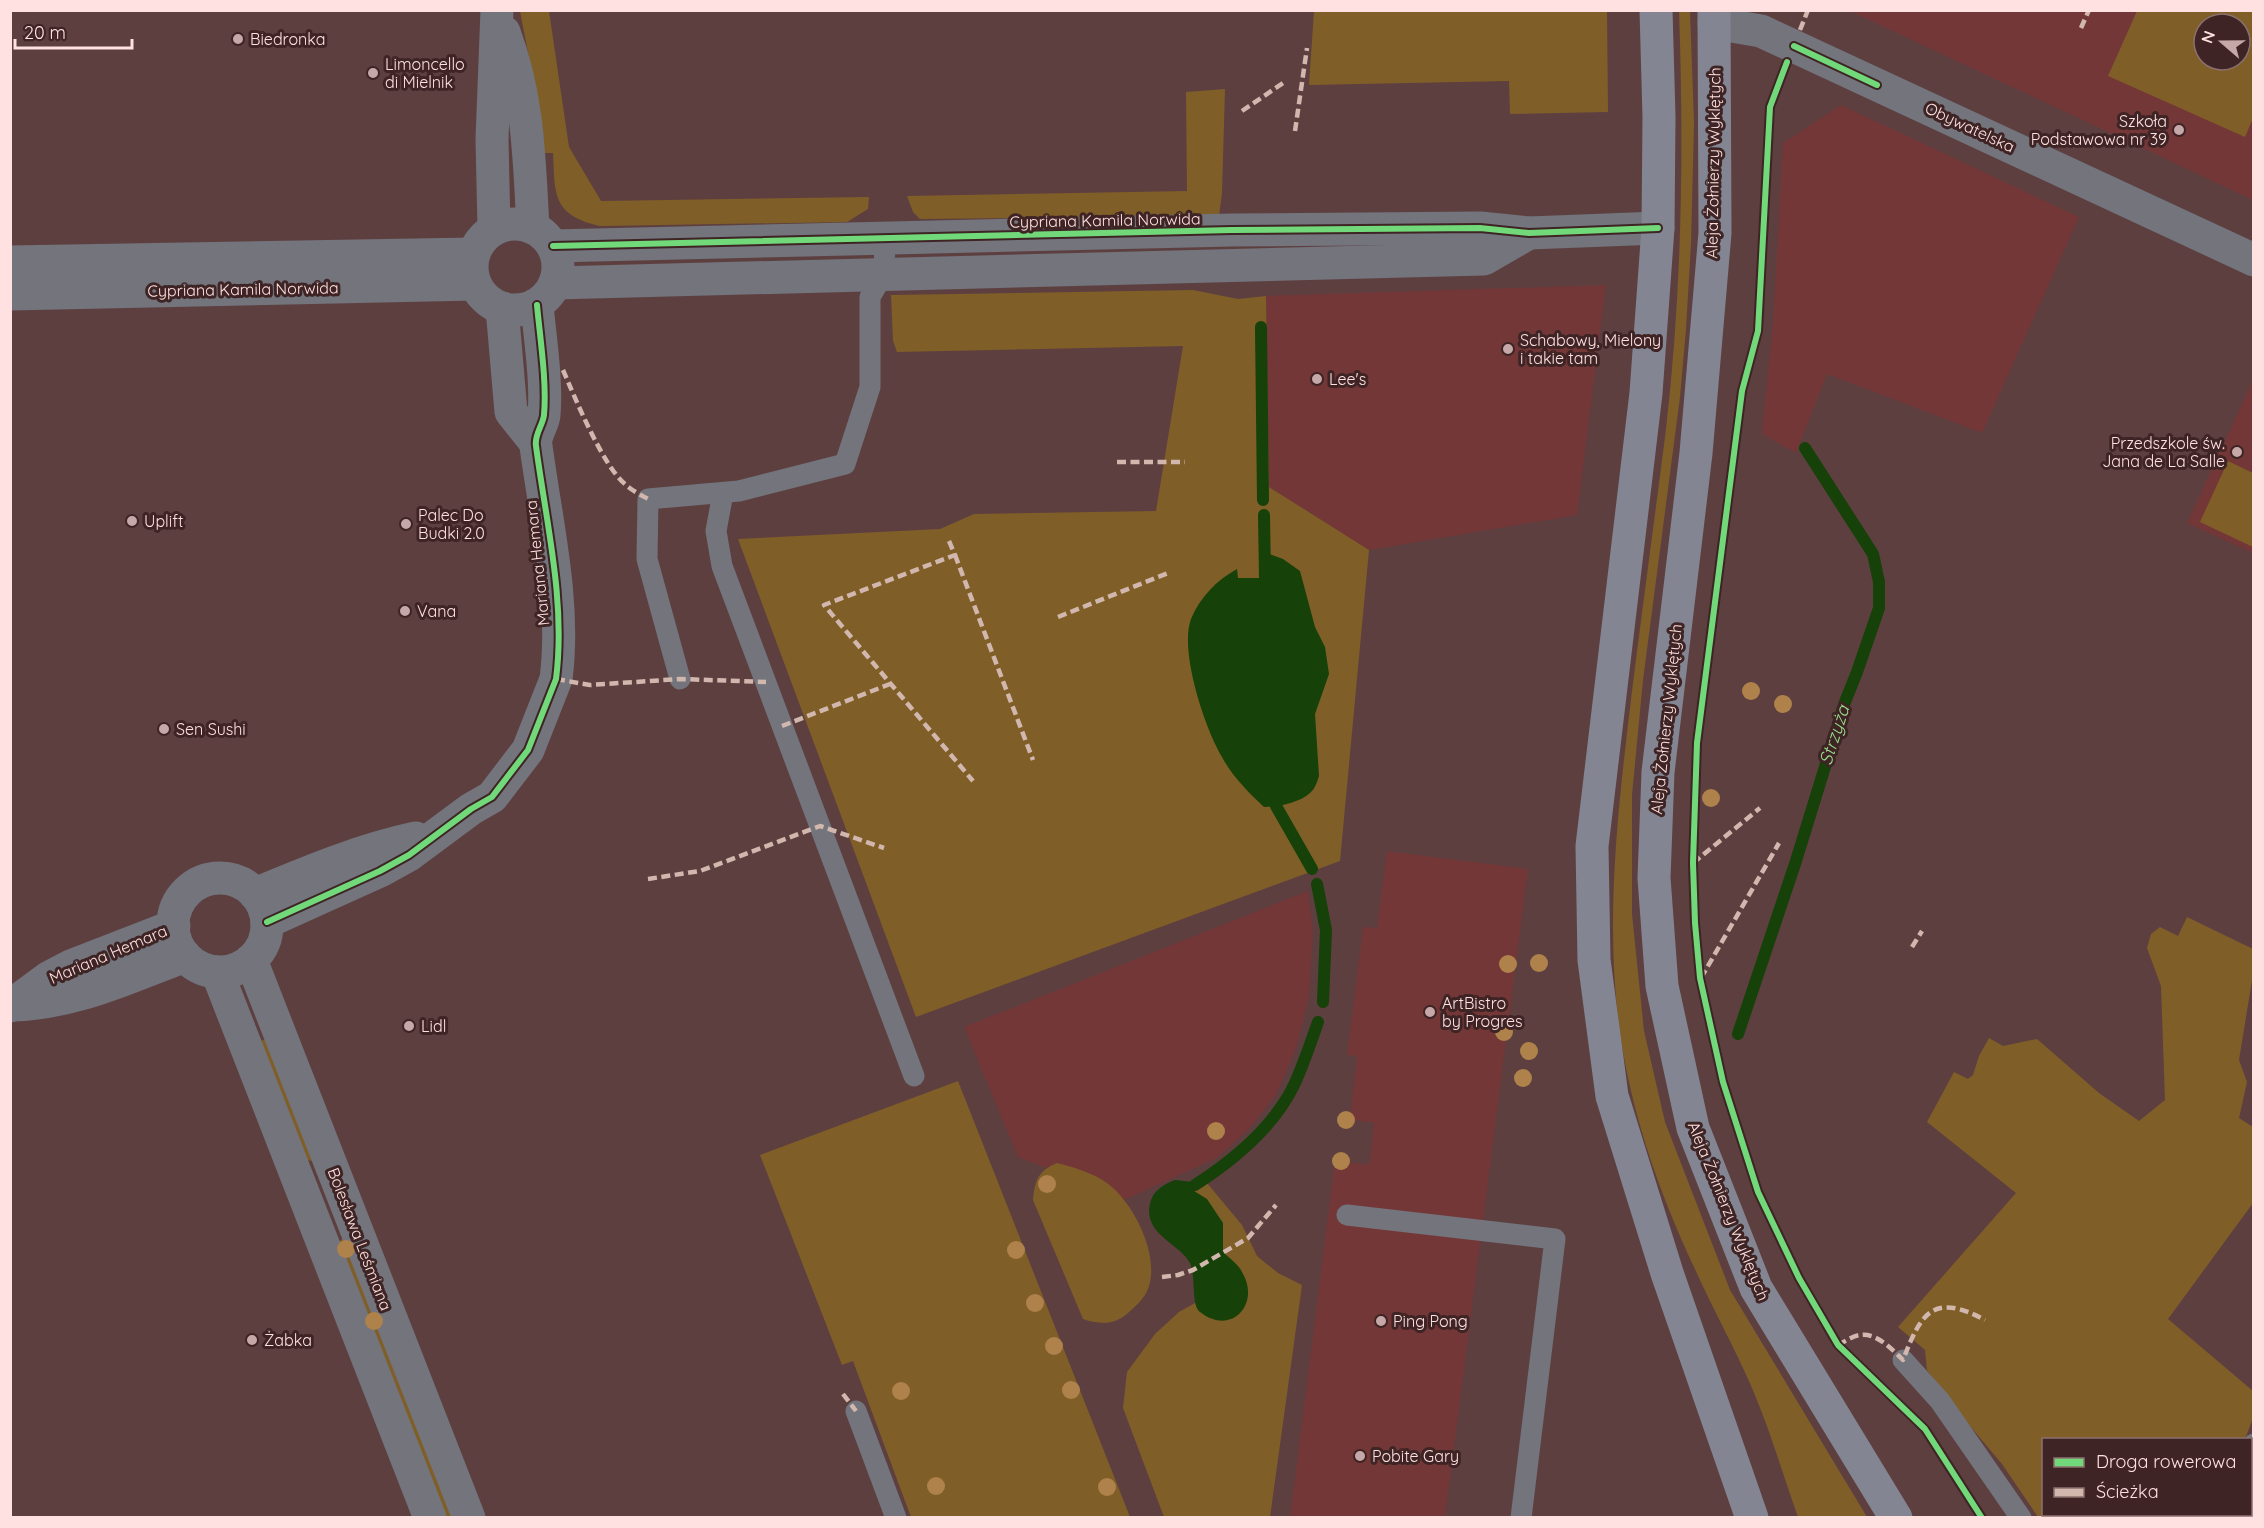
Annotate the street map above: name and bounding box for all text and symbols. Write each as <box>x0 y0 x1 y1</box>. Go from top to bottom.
scale bar <box>15 12 132 50</box>
north arrow <box>2192 12 2252 72</box>
text: 20 m <box>24 21 66 44</box>
text: N <box>2196 28 2219 46</box>
place label: Biedronka <box>250 29 326 49</box>
marker: Biedronka <box>231 32 245 46</box>
place label: Limoncello di Mielnik <box>385 54 465 92</box>
marker: Limoncello di Mielnik <box>366 66 380 80</box>
street label: Aleja Żołnierzy Wyklętych <box>1701 67 1725 259</box>
street label: Obywatelska <box>1922 98 2018 156</box>
place label: Szkoła Podstawowa nr 39 <box>2031 111 2167 149</box>
marker: Szkoła Podstawowa nr 39 <box>2172 123 2186 137</box>
street label: Cypriana Kamila Norwida <box>1009 208 1201 232</box>
street label: Cypriana Kamila Norwida <box>147 277 339 301</box>
place label: Schabowy, Mielony i takie tam <box>1520 330 1661 368</box>
marker: Schabowy, Mielony i takie tam <box>1501 342 1515 356</box>
place label: Lee's <box>1329 369 1366 389</box>
marker: Lee's <box>1310 372 1324 386</box>
place label: Przedszkole św. Jana de La Salle <box>2102 433 2225 471</box>
marker: Przedszkole św. Jana de La Salle <box>2230 445 2244 459</box>
street label: Mariana Hemara <box>520 499 554 627</box>
place label: Palec Do Budki 2.0 <box>418 505 485 543</box>
place label: Uplift <box>144 511 183 531</box>
marker: Uplift <box>125 514 139 528</box>
marker: Palec Do Budki 2.0 <box>399 517 413 531</box>
place label: Vana <box>417 601 456 621</box>
marker: Vana <box>398 604 412 618</box>
street label: Aleja Żołnierzy Wyklętych <box>1646 623 1686 815</box>
water label: Strzyża <box>1814 701 1855 768</box>
place label: Sen Sushi <box>176 719 246 739</box>
marker: Sen Sushi <box>157 722 171 736</box>
street label: Mariana Hemara <box>46 920 170 988</box>
place label: ArtBistro by Progres <box>1442 993 1523 1031</box>
marker: ArtBistro by Progres <box>1423 1005 1437 1019</box>
place label: Lidl <box>421 1016 446 1036</box>
marker: Lidl <box>402 1019 416 1033</box>
street label: Aleja Żołnierzy Wyklętych <box>1684 1119 1774 1303</box>
street label: Bolesława Leśmiana <box>324 1165 396 1313</box>
place label: Ping Pong <box>1393 1311 1468 1331</box>
marker: Ping Pong <box>1374 1314 1388 1328</box>
place label: Żabka <box>264 1330 312 1350</box>
marker: Żabka <box>245 1333 259 1347</box>
legend <box>2042 1438 2252 1516</box>
place label: Pobite Gary <box>1372 1446 1459 1466</box>
marker: Pobite Gary <box>1353 1449 1367 1463</box>
text: Droga rowerowa <box>2096 1450 2236 1473</box>
text: Ścieżka <box>2096 1480 2159 1503</box>

